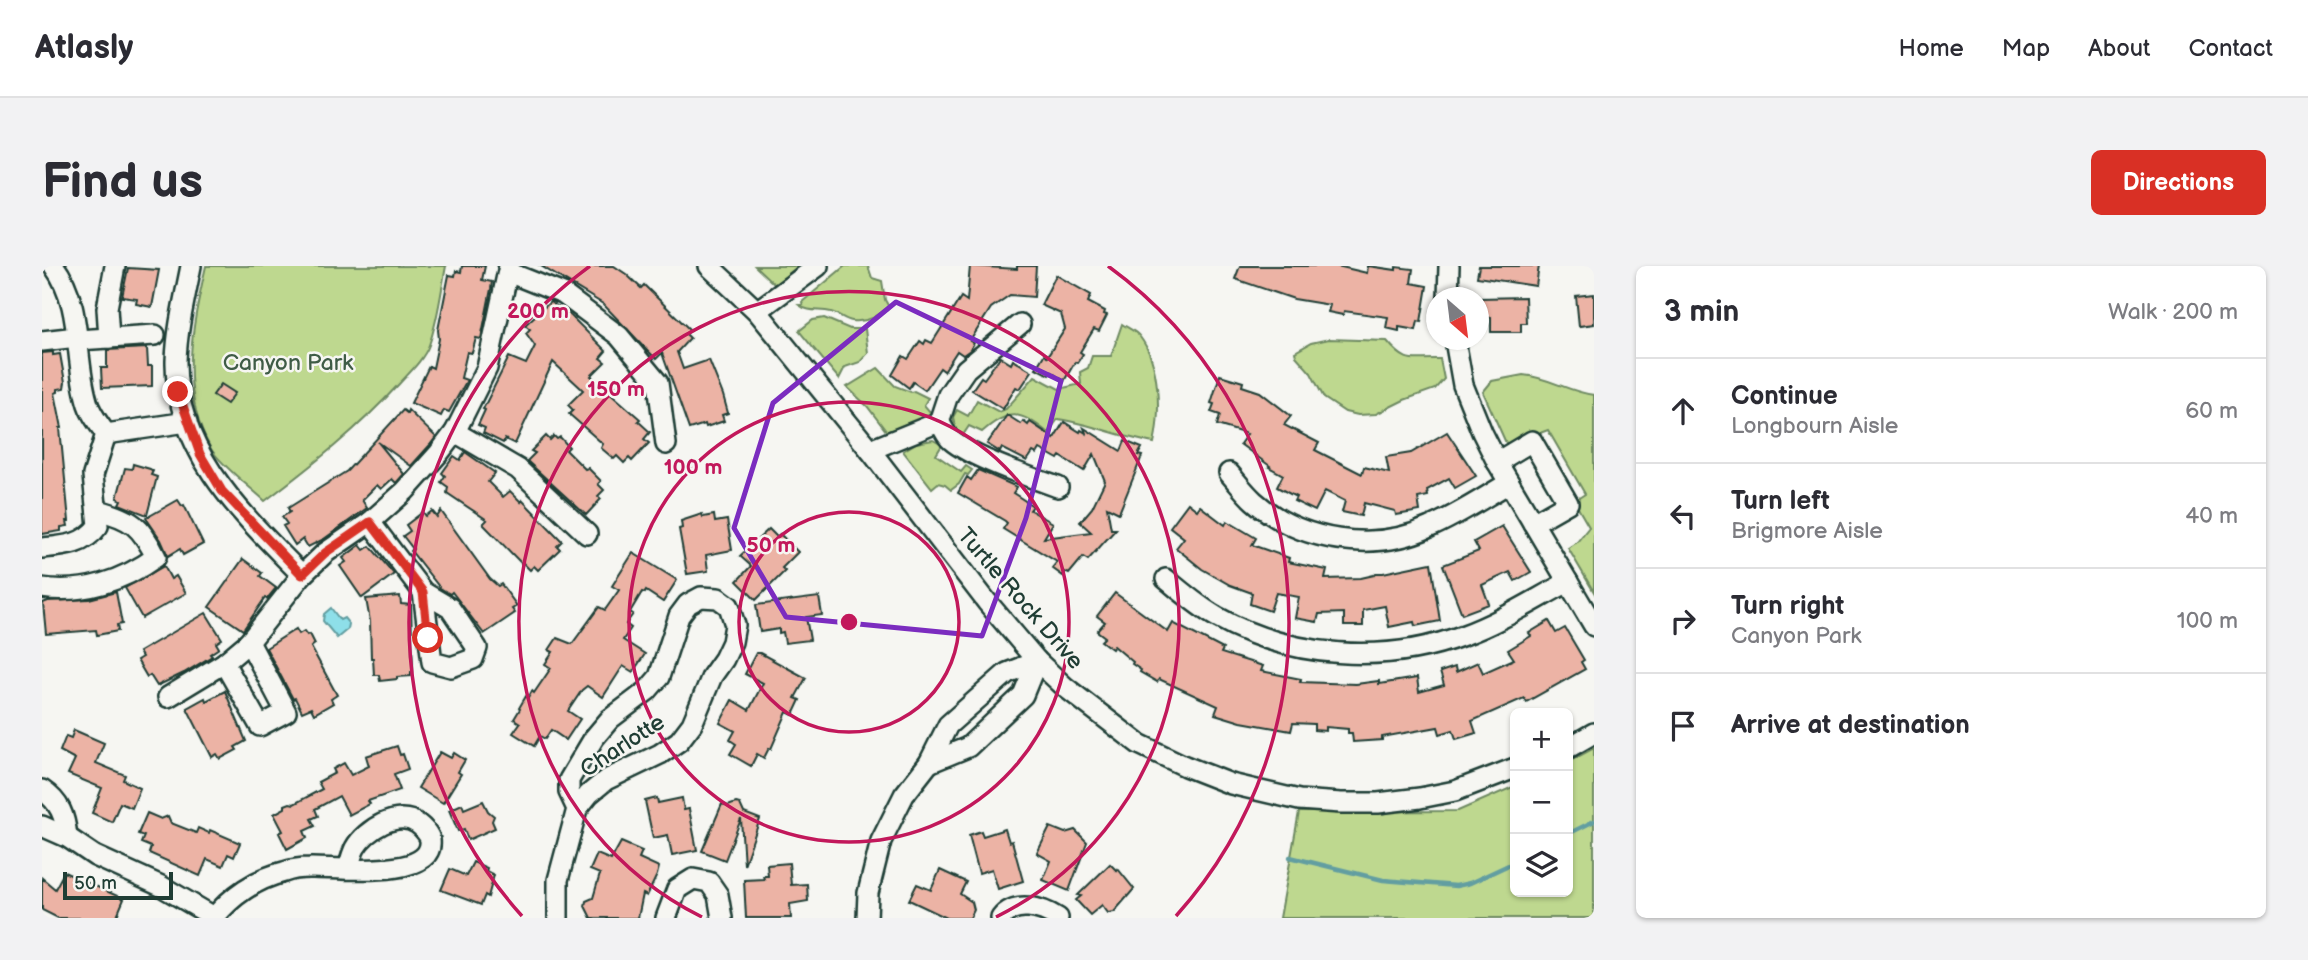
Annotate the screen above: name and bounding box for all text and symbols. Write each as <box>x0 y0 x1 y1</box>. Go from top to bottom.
text: Atlasly <box>35 28 133 68</box>
text: Home <box>1899 34 1964 63</box>
text: Map <box>2002 34 2050 63</box>
text: About <box>2088 34 2150 63</box>
text: Contact <box>2188 34 2273 63</box>
button: Directions <box>2091 150 2266 215</box>
text: Find us <box>42 153 203 212</box>
north arrow <box>1426 287 1489 350</box>
text: 3 min <box>1664 294 1739 330</box>
text: Walk · 200 m <box>2108 298 2238 326</box>
text: 200 m <box>507 299 569 324</box>
park label: Canyon Park <box>223 349 354 377</box>
route end <box>162 376 193 407</box>
text: 150 m <box>587 377 645 402</box>
text: Continue <box>1731 381 1838 412</box>
icon: ahead <box>1664 392 1702 430</box>
text: 60 m <box>2185 397 2238 425</box>
text: Longbourn Aisle <box>1731 412 1898 440</box>
text: 100 m <box>664 455 722 480</box>
text: Turn left <box>1731 486 1830 517</box>
icon: left <box>1664 497 1702 535</box>
text: 40 m <box>2185 502 2238 530</box>
text: Brigmore Aisle <box>1731 517 1883 545</box>
street label: Turtle Rock Drive <box>951 522 1089 675</box>
text: 50 m <box>747 533 795 558</box>
text: Turn right <box>1731 591 1844 622</box>
icon: right <box>1664 602 1702 640</box>
text: 100 m <box>2177 607 2238 635</box>
centre of rings <box>837 610 861 634</box>
route start <box>412 622 443 653</box>
text: Canyon Park <box>1731 622 1862 650</box>
icon: arrive <box>1664 707 1702 745</box>
street label: Charlotte <box>575 708 670 784</box>
map controls <box>1510 708 1573 897</box>
button: + <box>1510 708 1573 771</box>
text: Arrive at destination <box>1731 710 1970 741</box>
button: − <box>1510 771 1573 834</box>
button: layers <box>1510 834 1573 897</box>
scale bar <box>63 869 173 901</box>
text: 50 m <box>74 872 117 895</box>

